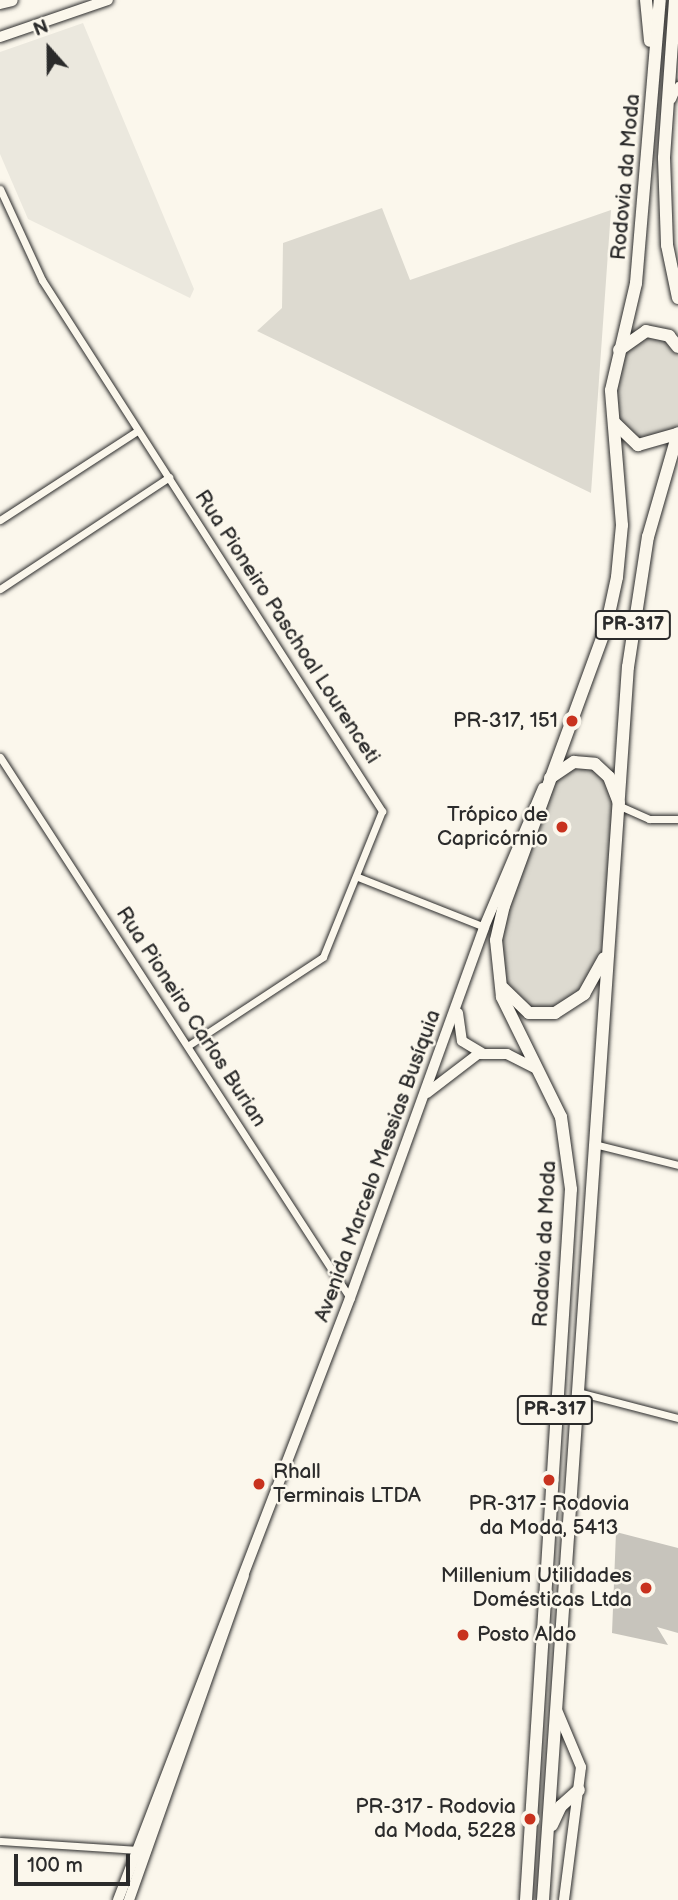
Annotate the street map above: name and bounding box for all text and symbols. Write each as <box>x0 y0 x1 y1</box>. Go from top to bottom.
north arrow <box>14 14 84 84</box>
text: N <box>31 16 52 42</box>
street label: Rodovia da Moda <box>606 93 646 261</box>
street label: Rua Pioneiro Paschoal Lourenceti <box>189 485 385 769</box>
road number: PR-317 <box>594 610 672 640</box>
place label: PR-317, 151 <box>453 708 558 734</box>
marker: PR-317, 151 <box>564 713 580 729</box>
place label: Trópico de Capricórnio <box>437 802 548 852</box>
marker: Trópico de Capricórnio <box>554 819 570 835</box>
street label: Rua Pioneiro Carlos Burian <box>110 902 272 1132</box>
street label: Avenida Marcelo Messias Busíquia <box>310 1006 446 1326</box>
street label: Rodovia da Moda <box>528 1160 562 1328</box>
road number: PR-317 <box>516 1394 594 1426</box>
place label: Rhall Terminais LTDA <box>273 1459 421 1509</box>
marker: PR-317 - Rodovia da Moda, 5413 <box>541 1472 557 1488</box>
marker: Rhall Terminais LTDA <box>251 1476 267 1492</box>
place label: PR-317 - Rodovia da Moda, 5413 <box>467 1491 631 1541</box>
place label: Millenium Utilidades Domésticas Ltda <box>441 1563 632 1613</box>
marker: Millenium Utilidades Domésticas Ltda <box>638 1580 654 1596</box>
place label: Posto Aldo <box>477 1622 576 1648</box>
marker: Posto Aldo <box>455 1627 471 1643</box>
place label: PR-317 - Rodovia da Moda, 5228 <box>352 1794 516 1844</box>
marker: PR-317 - Rodovia da Moda, 5228 <box>522 1811 538 1827</box>
scale bar <box>18 1840 133 1884</box>
text: 100 m <box>27 1853 83 1878</box>

